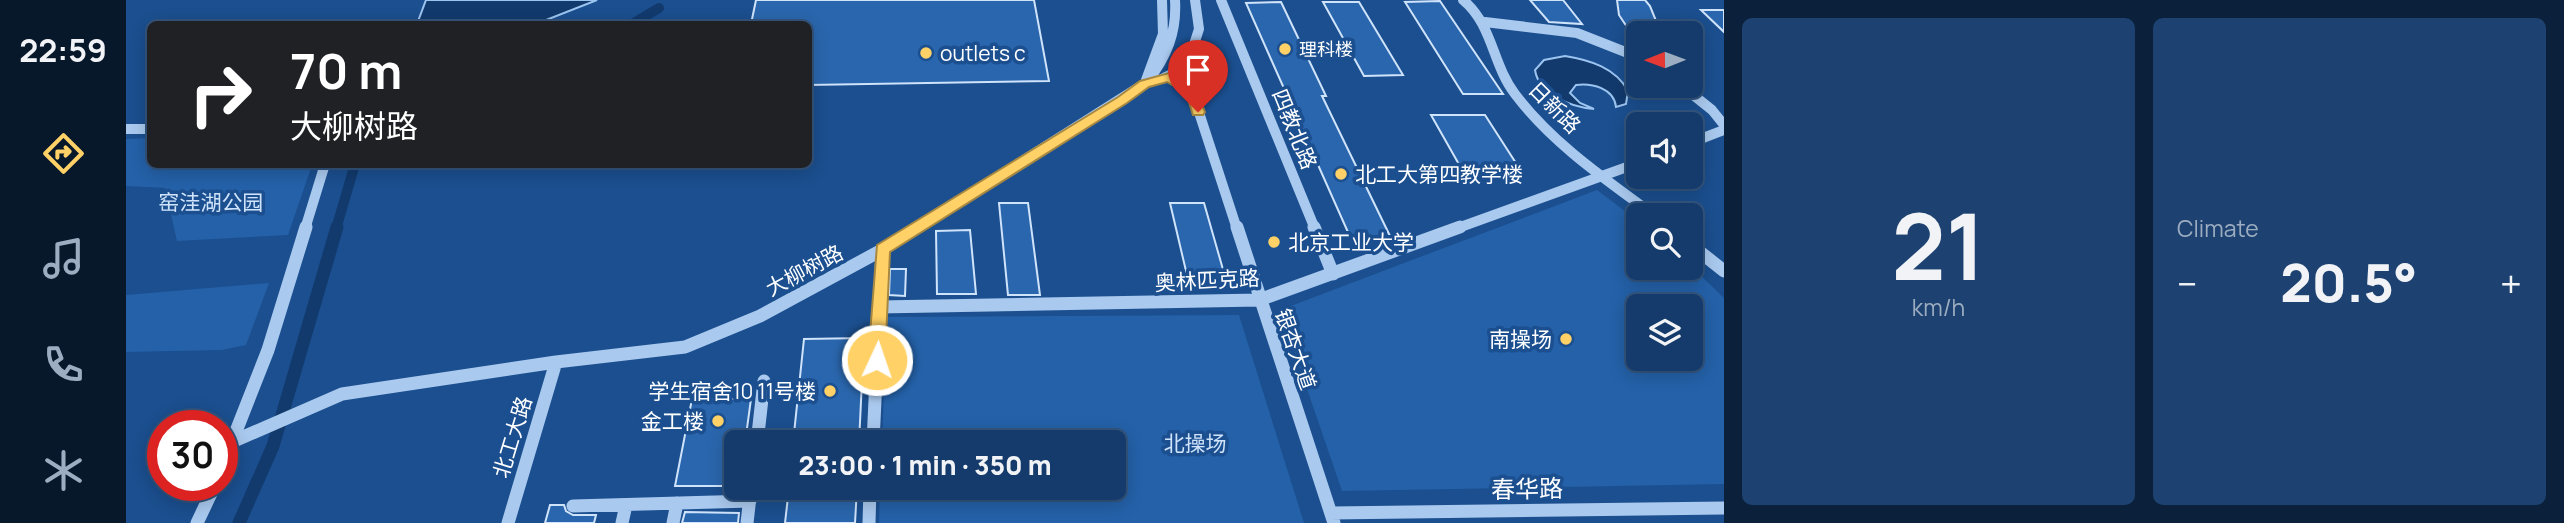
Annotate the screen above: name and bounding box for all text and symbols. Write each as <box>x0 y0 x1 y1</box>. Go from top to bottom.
north arrow <box>1626 21 1703 98</box>
map controls <box>1626 21 1703 371</box>
text: 22:59 <box>19 28 107 72</box>
text: 70 m <box>290 37 402 104</box>
place label: 理科楼 <box>1299 37 1353 61</box>
place label: outlets c <box>940 39 1026 67</box>
pin <box>1168 40 1228 112</box>
marker: 理科楼 <box>1277 41 1293 57</box>
marker: outlets c <box>918 45 934 61</box>
icon: right <box>175 49 266 140</box>
icon: arrive <box>1179 51 1217 89</box>
street label: 日新路 <box>1523 75 1587 139</box>
street label: 四教北路 <box>1266 85 1324 173</box>
text: 大柳树路 <box>290 104 418 148</box>
button: sound <box>1626 112 1703 189</box>
icon: directions <box>39 129 88 178</box>
place label: 北工大第四教学楼 <box>1355 160 1523 188</box>
marker: 北工大第四教学楼 <box>1333 166 1349 182</box>
text: 21 <box>1891 183 1986 307</box>
park label: 窑洼湖公园 <box>159 188 264 216</box>
button: search <box>1626 203 1703 280</box>
text: Climate <box>2177 212 2259 244</box>
place label: 北京工业大学 <box>1288 228 1414 256</box>
icon: music <box>39 234 88 283</box>
marker: 北京工业大学 <box>1266 234 1282 250</box>
street label: 大柳树路 <box>760 238 848 302</box>
text: 20.5° <box>2280 247 2417 318</box>
text: − <box>2177 257 2198 309</box>
text: + <box>2500 257 2522 309</box>
street label: 奥林匹克路 <box>1154 263 1260 297</box>
text: km/h <box>1912 291 1965 323</box>
button: layers <box>1626 294 1703 371</box>
street label: 银杏大道 <box>1269 305 1323 393</box>
position arrow <box>840 323 914 397</box>
place label: 南操场 <box>1489 325 1552 353</box>
marker: 南操场 <box>1558 331 1574 347</box>
icon: phone <box>39 340 88 389</box>
place label: 学生宿舍10 11号楼 <box>648 377 816 405</box>
marker: 学生宿舍10 11号楼 <box>822 383 838 399</box>
street label: 北工大路 <box>486 393 538 481</box>
place label: 金工楼 <box>641 407 704 435</box>
speed limit sign: 30 <box>147 410 238 501</box>
marker: 金工楼 <box>710 413 726 429</box>
park label: 北操场 <box>1164 429 1227 457</box>
icon: climate <box>39 446 88 495</box>
text: 23:00 · 1 min · 350 m <box>798 447 1052 483</box>
street label: 春华路 <box>1491 471 1563 505</box>

